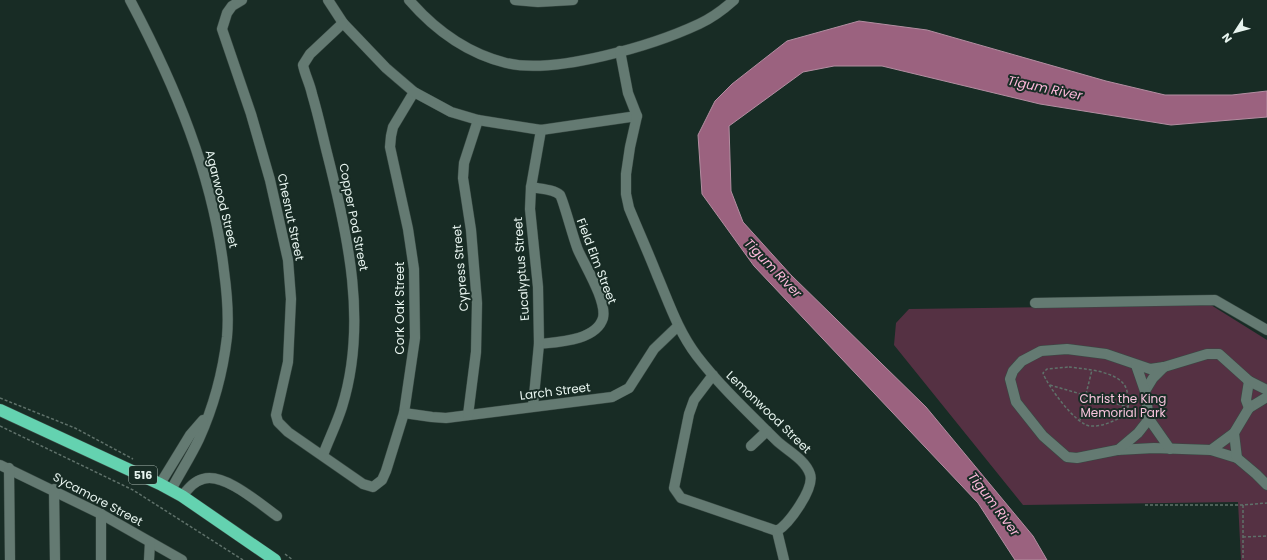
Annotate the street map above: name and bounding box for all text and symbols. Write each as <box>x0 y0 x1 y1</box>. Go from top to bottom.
north arrow <box>1215 12 1255 52</box>
text: N <box>1218 30 1236 46</box>
water label: Tigum River <box>1006 71 1085 105</box>
street label: Agarwood Street <box>202 148 242 250</box>
street label: Copper Pod Street <box>335 162 373 272</box>
street label: Chesnut Street <box>273 172 309 262</box>
street label: Field Elm Street <box>573 216 621 306</box>
street label: Eucalyptus Street <box>509 217 533 321</box>
street label: Cypress Street <box>448 224 472 312</box>
water label: Tigum River <box>740 234 807 303</box>
street label: Cork Oak Street <box>391 262 408 354</box>
street label: Lemonwood Street <box>723 367 815 457</box>
street label: Larch Street <box>519 378 591 404</box>
park label: Christ the King Memorial Park <box>1080 390 1166 421</box>
road number: 516 <box>129 466 157 484</box>
street label: Sycamore Street <box>50 468 146 530</box>
water label: Tigum River <box>964 468 1025 541</box>

